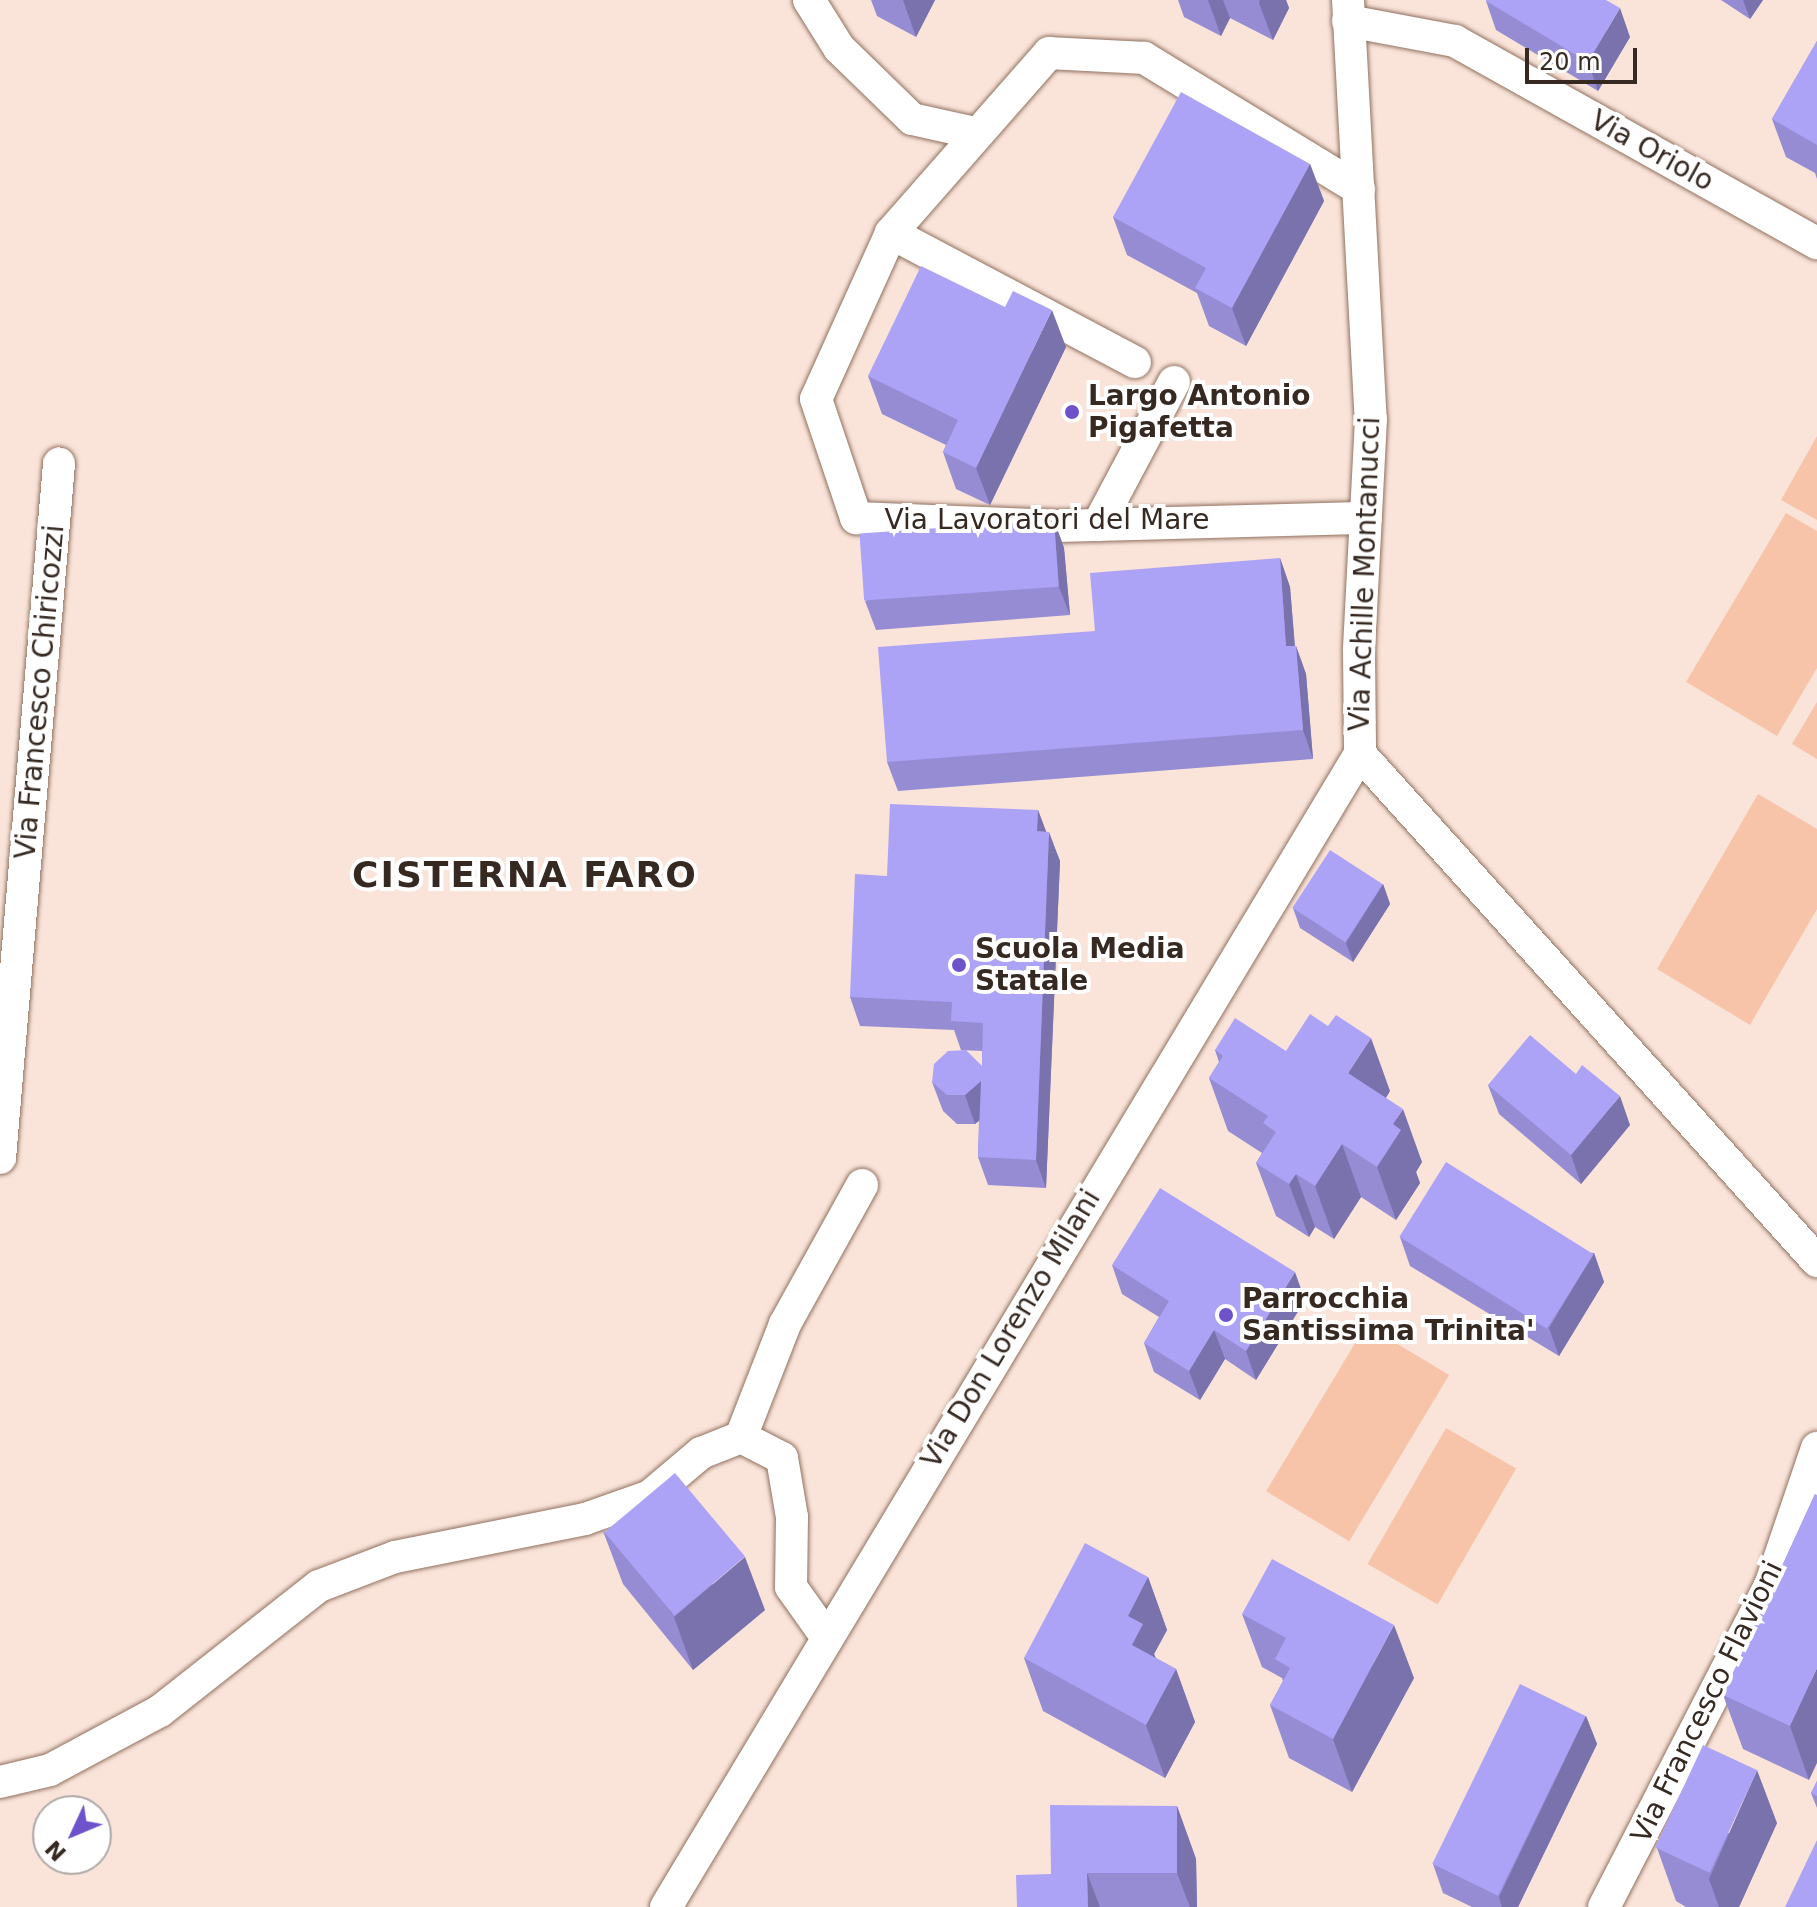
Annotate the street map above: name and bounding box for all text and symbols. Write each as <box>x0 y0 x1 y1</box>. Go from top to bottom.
scale bar <box>1529 32 1641 82</box>
text: 20 m <box>1539 48 1601 76</box>
street label: Via Oriolo <box>1584 103 1720 199</box>
place label: Largo Antonio Pigafetta <box>1088 379 1311 445</box>
marker: Largo Antonio Pigafetta <box>1063 403 1081 421</box>
street label: Via Achille Montanucci <box>1343 416 1387 732</box>
street label: Via Lavoratori del Mare <box>885 503 1209 537</box>
street label: Via Francesco Chiricozzi <box>9 523 71 861</box>
district label: CISTERNA FARO <box>352 853 698 897</box>
place label: Scuola Media Statale <box>975 932 1185 998</box>
marker: Scuola Media Statale <box>950 956 968 974</box>
street label: Via Don Lorenzo Milani <box>914 1184 1108 1474</box>
place label: Parrocchia Santissima Trinita' <box>1242 1282 1535 1348</box>
marker: Parrocchia Santissima Trinita' <box>1217 1306 1235 1324</box>
street label: Via Francesco Flavioni <box>1624 1556 1790 1848</box>
north arrow <box>32 1795 112 1875</box>
text: N <box>40 1835 71 1866</box>

